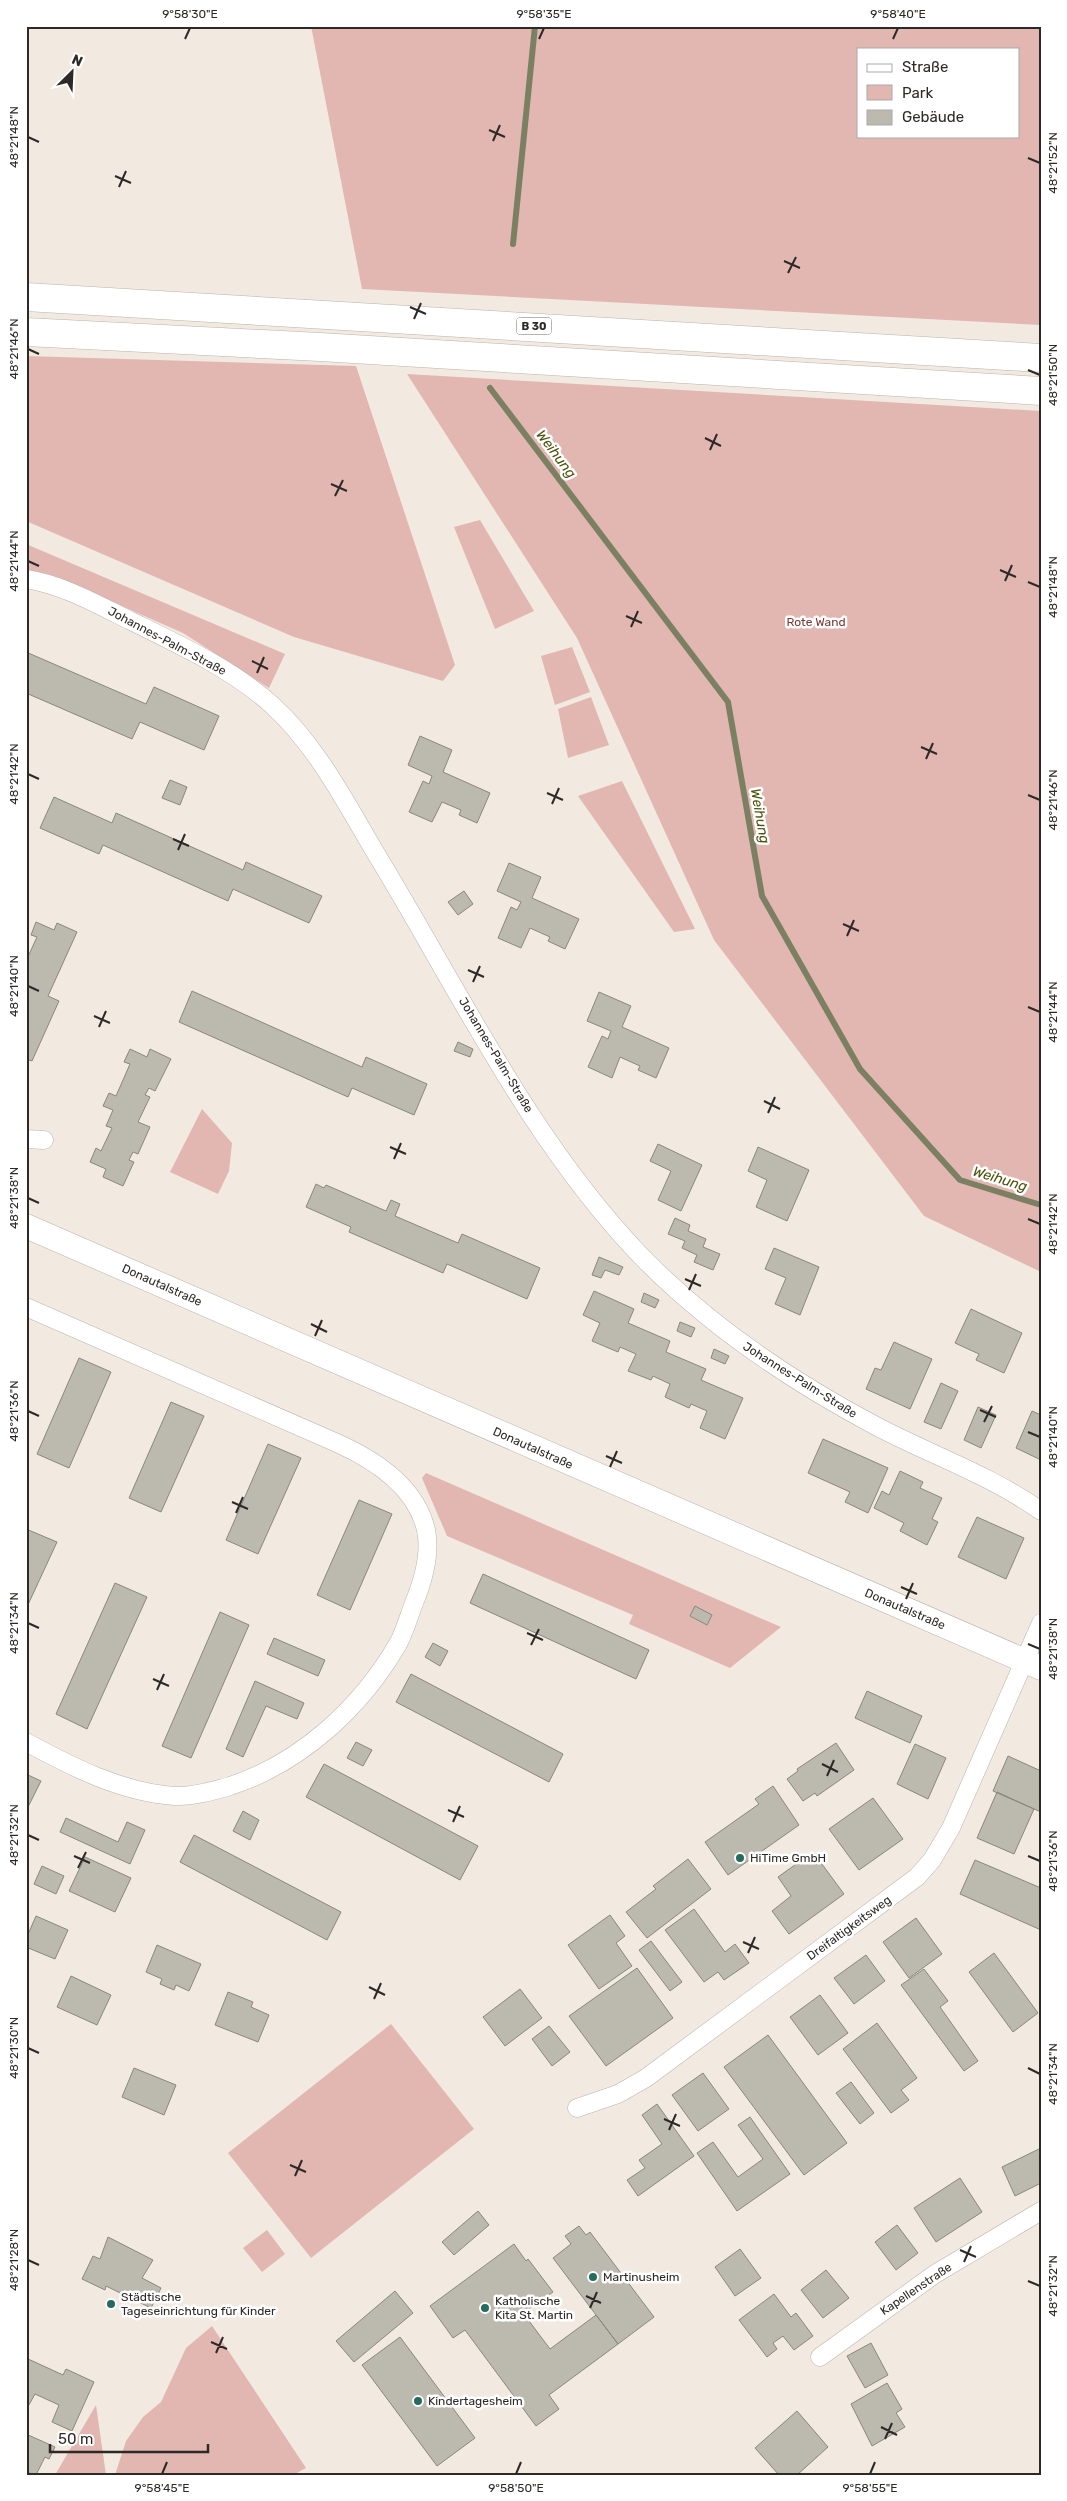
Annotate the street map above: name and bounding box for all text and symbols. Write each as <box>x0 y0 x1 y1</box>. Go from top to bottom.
text: 9°58'30"E <box>162 7 218 21</box>
text: 9°58'35"E <box>516 7 572 21</box>
text: 9°58'40"E <box>870 7 926 21</box>
north arrow <box>48 48 98 98</box>
legend <box>857 48 1020 138</box>
text: N <box>69 51 85 70</box>
text: Straße <box>902 58 948 76</box>
text: Park <box>902 84 933 102</box>
text: 48°21'48"N <box>7 106 21 168</box>
text: Gebäude <box>902 108 964 126</box>
text: 48°21'52"N <box>1046 132 1060 194</box>
road number: B 30 <box>516 318 552 334</box>
text: 48°21'46"N <box>7 319 21 380</box>
text: 48°21'50"N <box>1046 344 1060 406</box>
water label: Weihung <box>532 427 580 481</box>
text: 48°21'44"N <box>7 530 21 592</box>
text: 48°21'48"N <box>1046 556 1060 618</box>
street label: Johannes-Palm-Straße <box>106 604 229 678</box>
park label: Rote Wand <box>786 615 846 629</box>
text: 48°21'42"N <box>7 743 21 805</box>
text: 48°21'46"N <box>1046 770 1060 831</box>
water label: Weihung <box>747 787 773 845</box>
text: 48°21'40"N <box>7 955 21 1017</box>
text: 48°21'44"N <box>1046 981 1060 1043</box>
street label: Johannes-Palm-Straße <box>456 995 536 1115</box>
water label: Weihung <box>971 1163 1029 1195</box>
text: 48°21'38"N <box>7 1167 21 1229</box>
text: 48°21'42"N <box>1046 1193 1060 1255</box>
street label: Donautalstraße <box>120 1261 204 1309</box>
street label: Johannes-Palm-Straße <box>740 1339 860 1421</box>
text: 48°21'36"N <box>7 1380 21 1442</box>
text: 48°21'40"N <box>1046 1406 1060 1468</box>
street label: Donautalstraße <box>491 1424 575 1472</box>
street label: Donautalstraße <box>863 1586 948 1632</box>
text: 48°21'34"N <box>7 1592 21 1654</box>
text: 48°21'38"N <box>1046 1618 1060 1680</box>
text: 48°21'32"N <box>7 1804 21 1866</box>
text: 48°21'36"N <box>1046 1830 1060 1892</box>
place label: HiTime GmbH <box>750 1851 826 1865</box>
marker: HiTime GmbH <box>734 1852 746 1864</box>
street label: Dreifaltigkeitsweg <box>804 1893 894 1963</box>
text: 48°21'30"N <box>7 2017 21 2079</box>
text: 48°21'34"N <box>1046 2043 1060 2105</box>
text: 48°21'28"N <box>7 2229 21 2291</box>
text: 48°21'32"N <box>1046 2255 1060 2317</box>
street label: Kapellenstraße <box>878 2260 955 2318</box>
place label: Martinusheim <box>603 2270 680 2284</box>
marker: Martinusheim <box>587 2271 599 2283</box>
place label: Städtische Tageseinrichtung für Kinder <box>121 2290 276 2318</box>
place label: Katholische Kita St. Martin <box>495 2294 573 2322</box>
marker: Städtische Tageseinrichtung für Kinder <box>105 2298 117 2310</box>
marker: Katholische Kita St. Martin <box>479 2302 491 2314</box>
place label: Kindertagesheim <box>428 2394 523 2408</box>
marker: Kindertagesheim <box>412 2395 424 2407</box>
scale bar <box>50 2421 208 2453</box>
text: 50 m <box>58 2430 93 2448</box>
text: 9°58'45"E <box>135 2481 189 2495</box>
text: 9°58'50"E <box>488 2481 544 2495</box>
text: 9°58'55"E <box>842 2481 898 2495</box>

